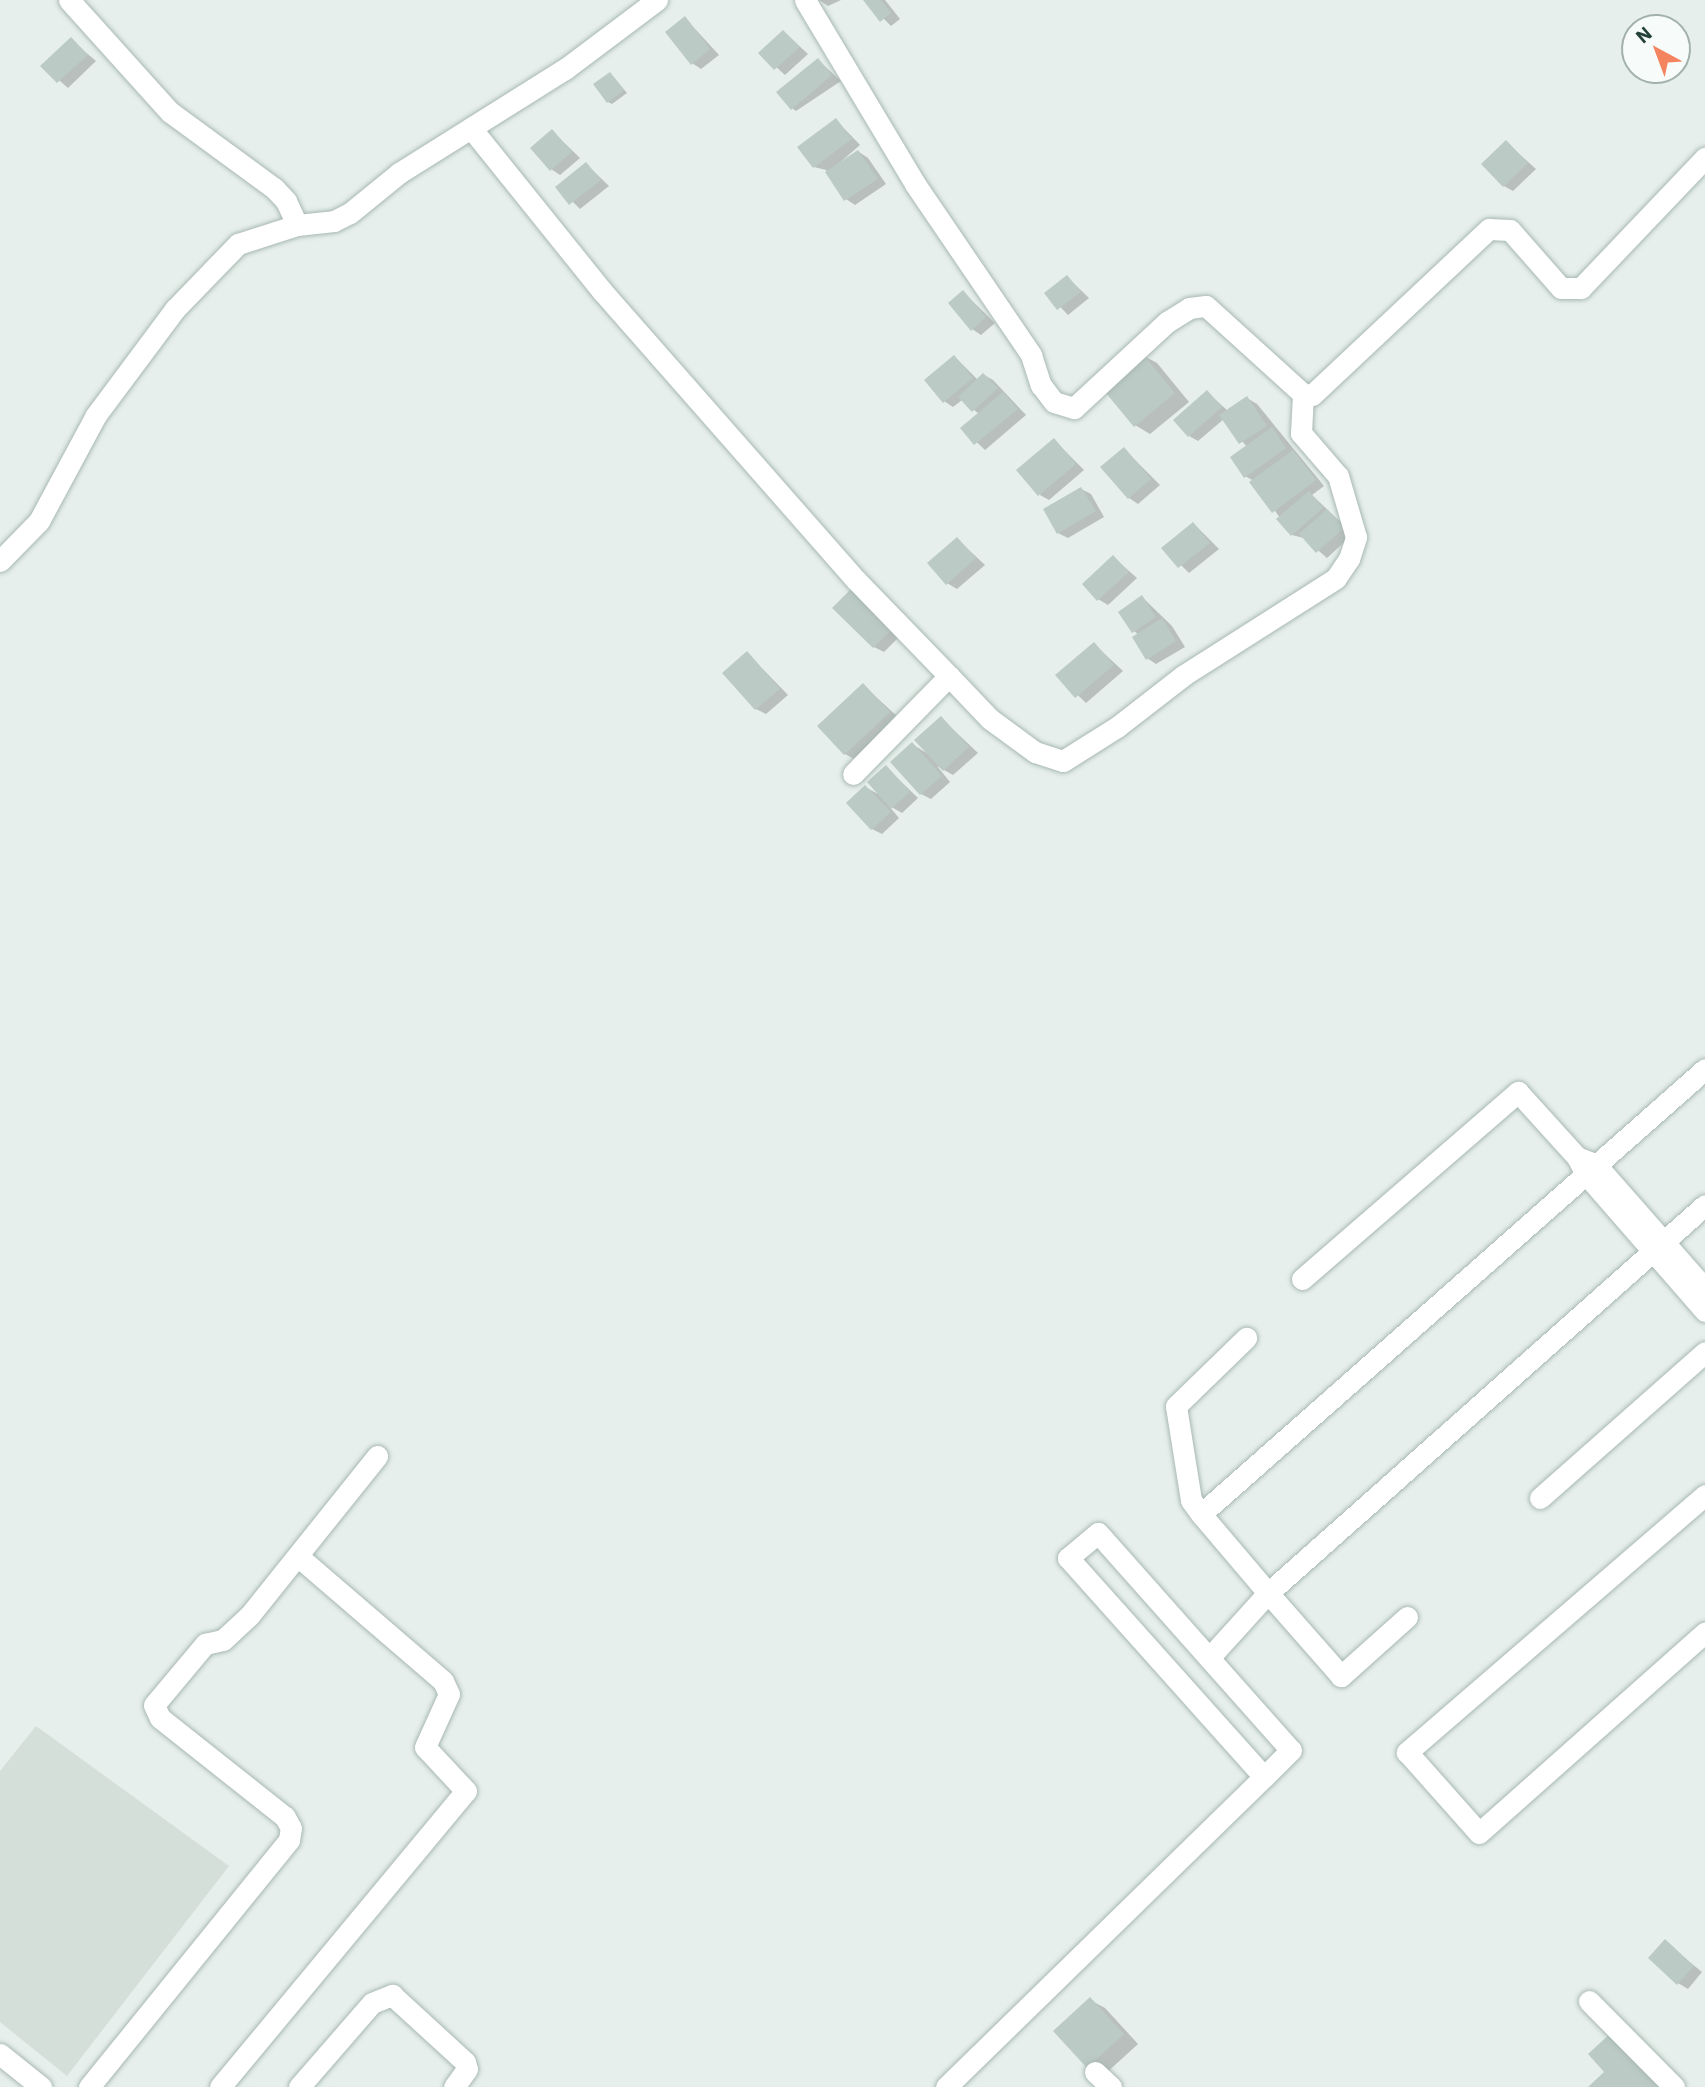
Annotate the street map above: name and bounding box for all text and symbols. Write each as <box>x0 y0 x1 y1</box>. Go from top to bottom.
north arrow <box>1621 14 1691 84</box>
text: N <box>1630 21 1657 48</box>

